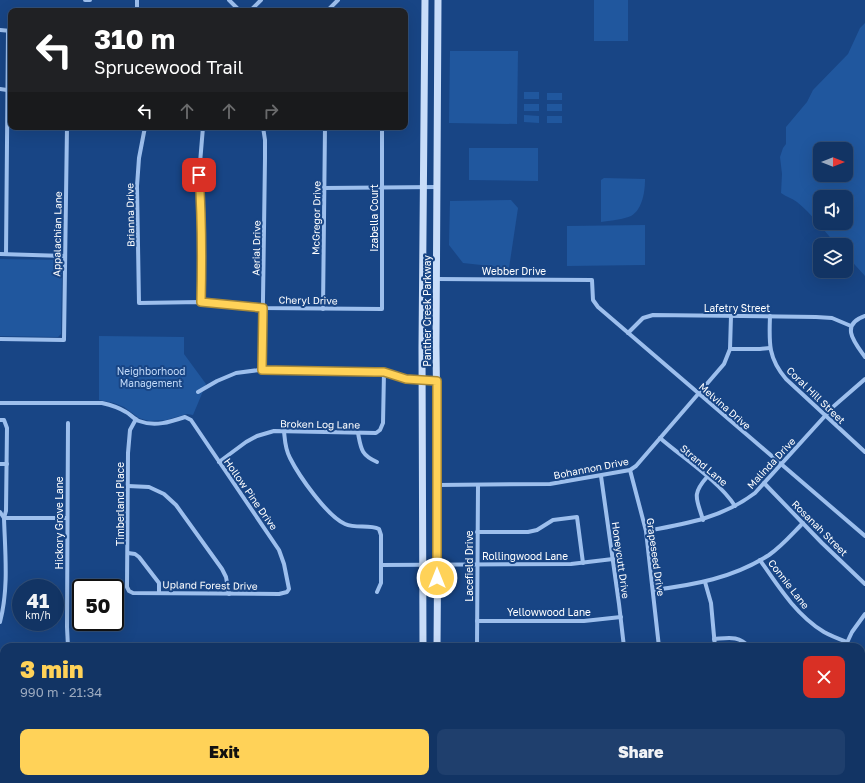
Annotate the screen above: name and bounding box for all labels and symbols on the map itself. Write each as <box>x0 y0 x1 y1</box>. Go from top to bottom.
north arrow <box>813 142 853 182</box>
pin <box>182 158 216 192</box>
street label: McGregor Drive <box>309 181 323 255</box>
street label: Brianna Drive <box>123 183 137 247</box>
street label: Izabella Court <box>368 184 380 252</box>
street label: Appalachian Lane <box>50 191 64 277</box>
street label: Aerial Drive <box>250 220 262 276</box>
street label: Panther Creek Parkway <box>421 255 433 367</box>
street label: Webber Drive <box>482 265 546 277</box>
street label: Cheryl Drive <box>278 293 338 307</box>
street label: Lafetry Street <box>704 302 770 314</box>
street label: Coral Hill Street <box>784 364 848 426</box>
park label: Neighborhood Management <box>117 365 185 389</box>
street label: Melvina Drive <box>697 380 754 432</box>
street label: Broken Log Lane <box>280 417 360 431</box>
street label: Malinda Drive <box>744 435 798 491</box>
street label: Strand Lane <box>678 442 730 488</box>
street label: Bohannon Drive <box>552 455 630 481</box>
street label: Hollow Pine Drive <box>222 456 280 532</box>
street label: Timberland Place <box>114 462 126 546</box>
street label: Hickory Grove Lane <box>53 476 65 570</box>
street label: Rosanah Street <box>790 498 850 558</box>
street label: Grapeseed Drive <box>645 517 667 597</box>
street label: Honeycutt Drive <box>610 521 632 599</box>
street label: Lacefield Drive <box>463 530 475 602</box>
street label: Rollingwood Lane <box>482 550 568 562</box>
position arrow <box>416 557 458 599</box>
street label: Connie Lane <box>766 557 812 611</box>
street label: Upland Forest Drive <box>162 578 258 592</box>
speed limit sign: 50 <box>72 579 124 631</box>
street label: Yellowwood Lane <box>507 606 591 618</box>

